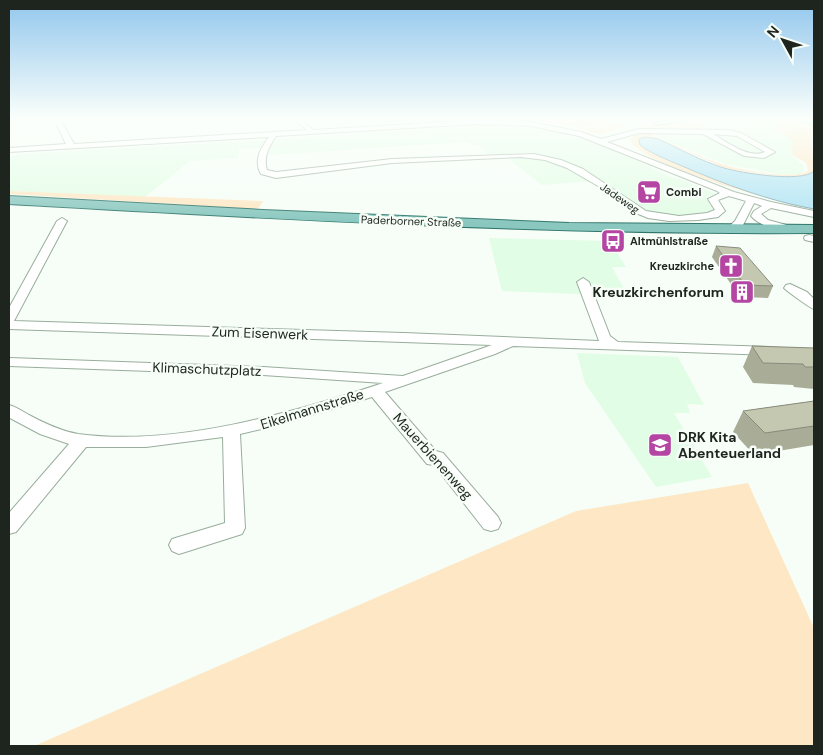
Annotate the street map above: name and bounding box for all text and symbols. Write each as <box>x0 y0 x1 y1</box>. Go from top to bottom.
north arrow <box>758 15 808 65</box>
text: N <box>763 22 783 41</box>
street label: Jadeweg <box>598 179 642 217</box>
supermarket icon: Combi <box>636 179 662 205</box>
place label: Combi <box>666 185 701 199</box>
street label: Paderborner Straße <box>361 212 461 230</box>
bus stop icon: Altmühlstraße <box>600 228 626 254</box>
place label: Altmühlstraße <box>630 234 709 248</box>
church icon: Kreuzkirche <box>718 253 744 279</box>
place label: Kreuzkirche <box>650 259 714 273</box>
building icon: Kreuzkirchenforum <box>729 279 755 305</box>
place label: Kreuzkirchenforum <box>593 283 724 301</box>
street label: Zum Eisenwerk <box>211 322 309 344</box>
street label: Klimaschutzplatz <box>152 358 262 380</box>
street label: Eikelmannstraße <box>258 385 366 433</box>
street label: Mauerbienenweg <box>389 409 477 503</box>
place label: DRK Kita Abenteuerland <box>678 428 781 462</box>
school or university icon: DRK Kita Abenteuerland <box>647 432 673 458</box>

